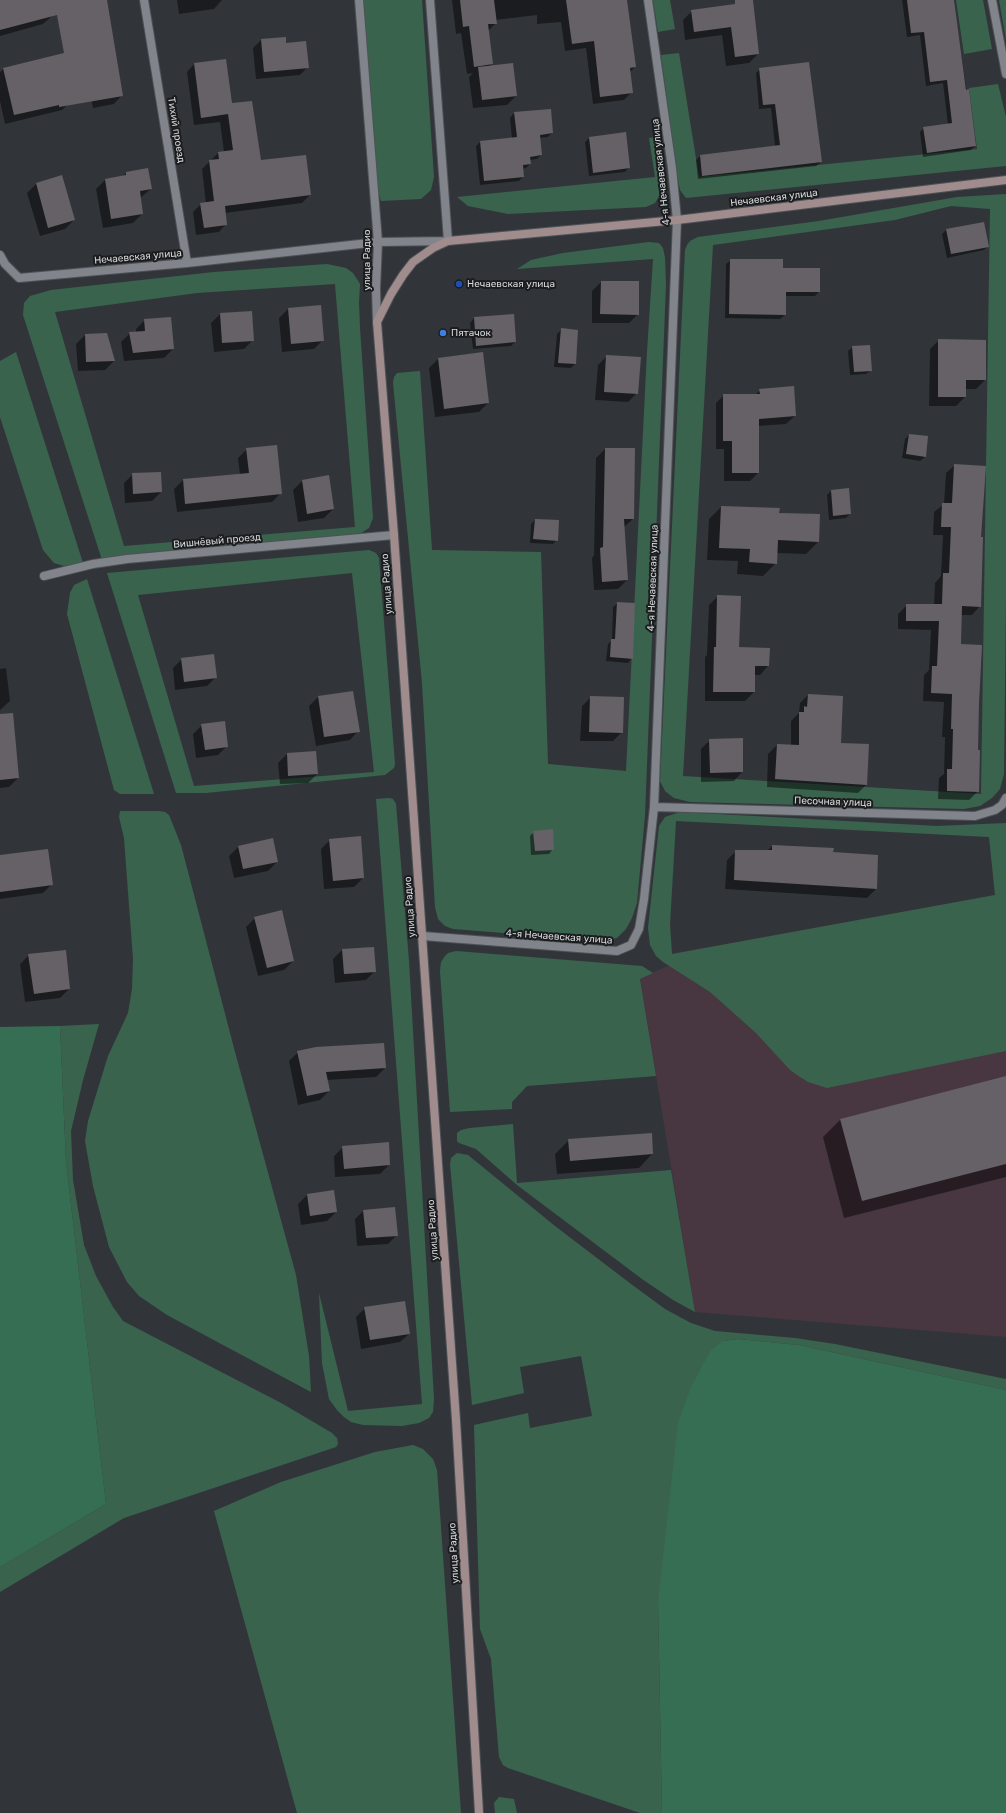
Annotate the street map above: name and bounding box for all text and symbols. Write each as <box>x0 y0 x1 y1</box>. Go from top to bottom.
street label: Тихий проезд <box>165 96 187 164</box>
street label: 4-я Нечаевская улица <box>649 118 673 226</box>
street label: Нечаевская улица <box>730 187 818 209</box>
street label: улица Радио <box>361 230 373 290</box>
street label: Нечаевская улица <box>94 247 182 267</box>
place label: Нечаевская улица <box>467 278 555 290</box>
marker: Нечаевская улица <box>454 279 464 289</box>
place label: Пятачок <box>451 327 491 339</box>
marker: Пятачок <box>438 328 448 338</box>
street label: 4-я Нечаевская улица <box>645 524 661 632</box>
street label: Вишнёвый проезд <box>173 531 261 551</box>
street label: улица Радио <box>379 553 395 615</box>
street label: Песочная улица <box>794 795 872 809</box>
street label: улица Радио <box>402 876 418 938</box>
street label: 4-я Нечаевская улица <box>505 927 613 947</box>
street label: улица Радио <box>425 1199 441 1261</box>
street label: улица Радио <box>446 1522 462 1584</box>

